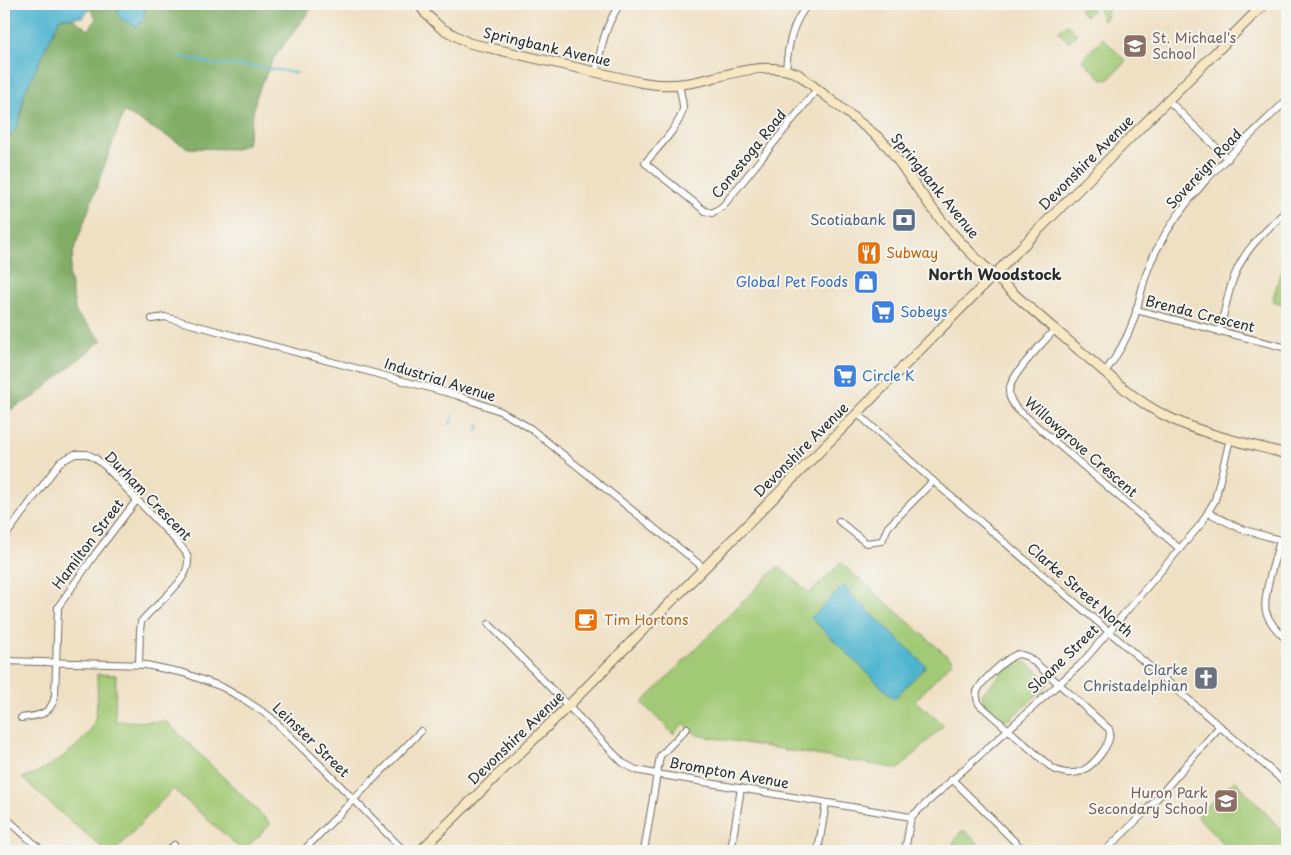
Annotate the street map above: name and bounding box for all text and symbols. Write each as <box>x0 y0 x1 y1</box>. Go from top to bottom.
street label: Springbank Avenue <box>481 22 613 71</box>
place label: St. Michael's School <box>1152 27 1236 64</box>
school or university icon: St. Michael's School <box>1122 33 1148 59</box>
street label: Conestoga Road <box>706 105 791 203</box>
street label: Devonshire Avenue <box>1033 110 1138 215</box>
street label: Sovereign Road <box>1161 124 1246 214</box>
street label: Springbank Avenue <box>886 128 985 243</box>
bank icon: Scotiabank <box>891 207 917 233</box>
place label: Scotiabank <box>810 209 886 230</box>
restaurant icon: Subway <box>856 240 882 266</box>
place label: Subway <box>886 242 938 263</box>
district label: North Woodstock <box>928 262 1062 285</box>
shop icon: Global Pet Foods <box>853 269 879 295</box>
place label: Global Pet Foods <box>736 271 848 292</box>
street label: Brenda Crescent <box>1143 290 1257 337</box>
supermarket icon: Sobeys <box>870 299 896 325</box>
place label: Sobeys <box>900 301 947 322</box>
street label: Industrial Avenue <box>382 353 499 407</box>
supermarket icon: Circle K <box>832 363 858 389</box>
place label: Circle K <box>862 365 915 386</box>
street label: Willowgrove Crescent <box>1020 392 1143 502</box>
street label: Devonshire Avenue <box>748 397 853 502</box>
street label: Durham Crescent <box>100 446 197 545</box>
street label: Hamilton Street <box>47 494 129 593</box>
street label: Clarke Street North <box>1023 538 1138 642</box>
cafe icon: Tim Hortons <box>573 607 599 633</box>
place label: Tim Hortons <box>604 609 688 630</box>
street label: Sloane Street <box>1022 619 1103 698</box>
place label: Clarke Christadelphian <box>1083 659 1188 696</box>
church icon: Clarke Christadelphian <box>1193 665 1219 691</box>
street label: Devonshire Avenue <box>463 686 569 789</box>
street label: Leinster Street <box>268 697 355 782</box>
street label: Brompton Avenue <box>667 752 791 793</box>
place label: Huron Park Secondary School <box>1088 782 1208 819</box>
school or university icon: Huron Park Secondary School <box>1213 788 1239 814</box>

